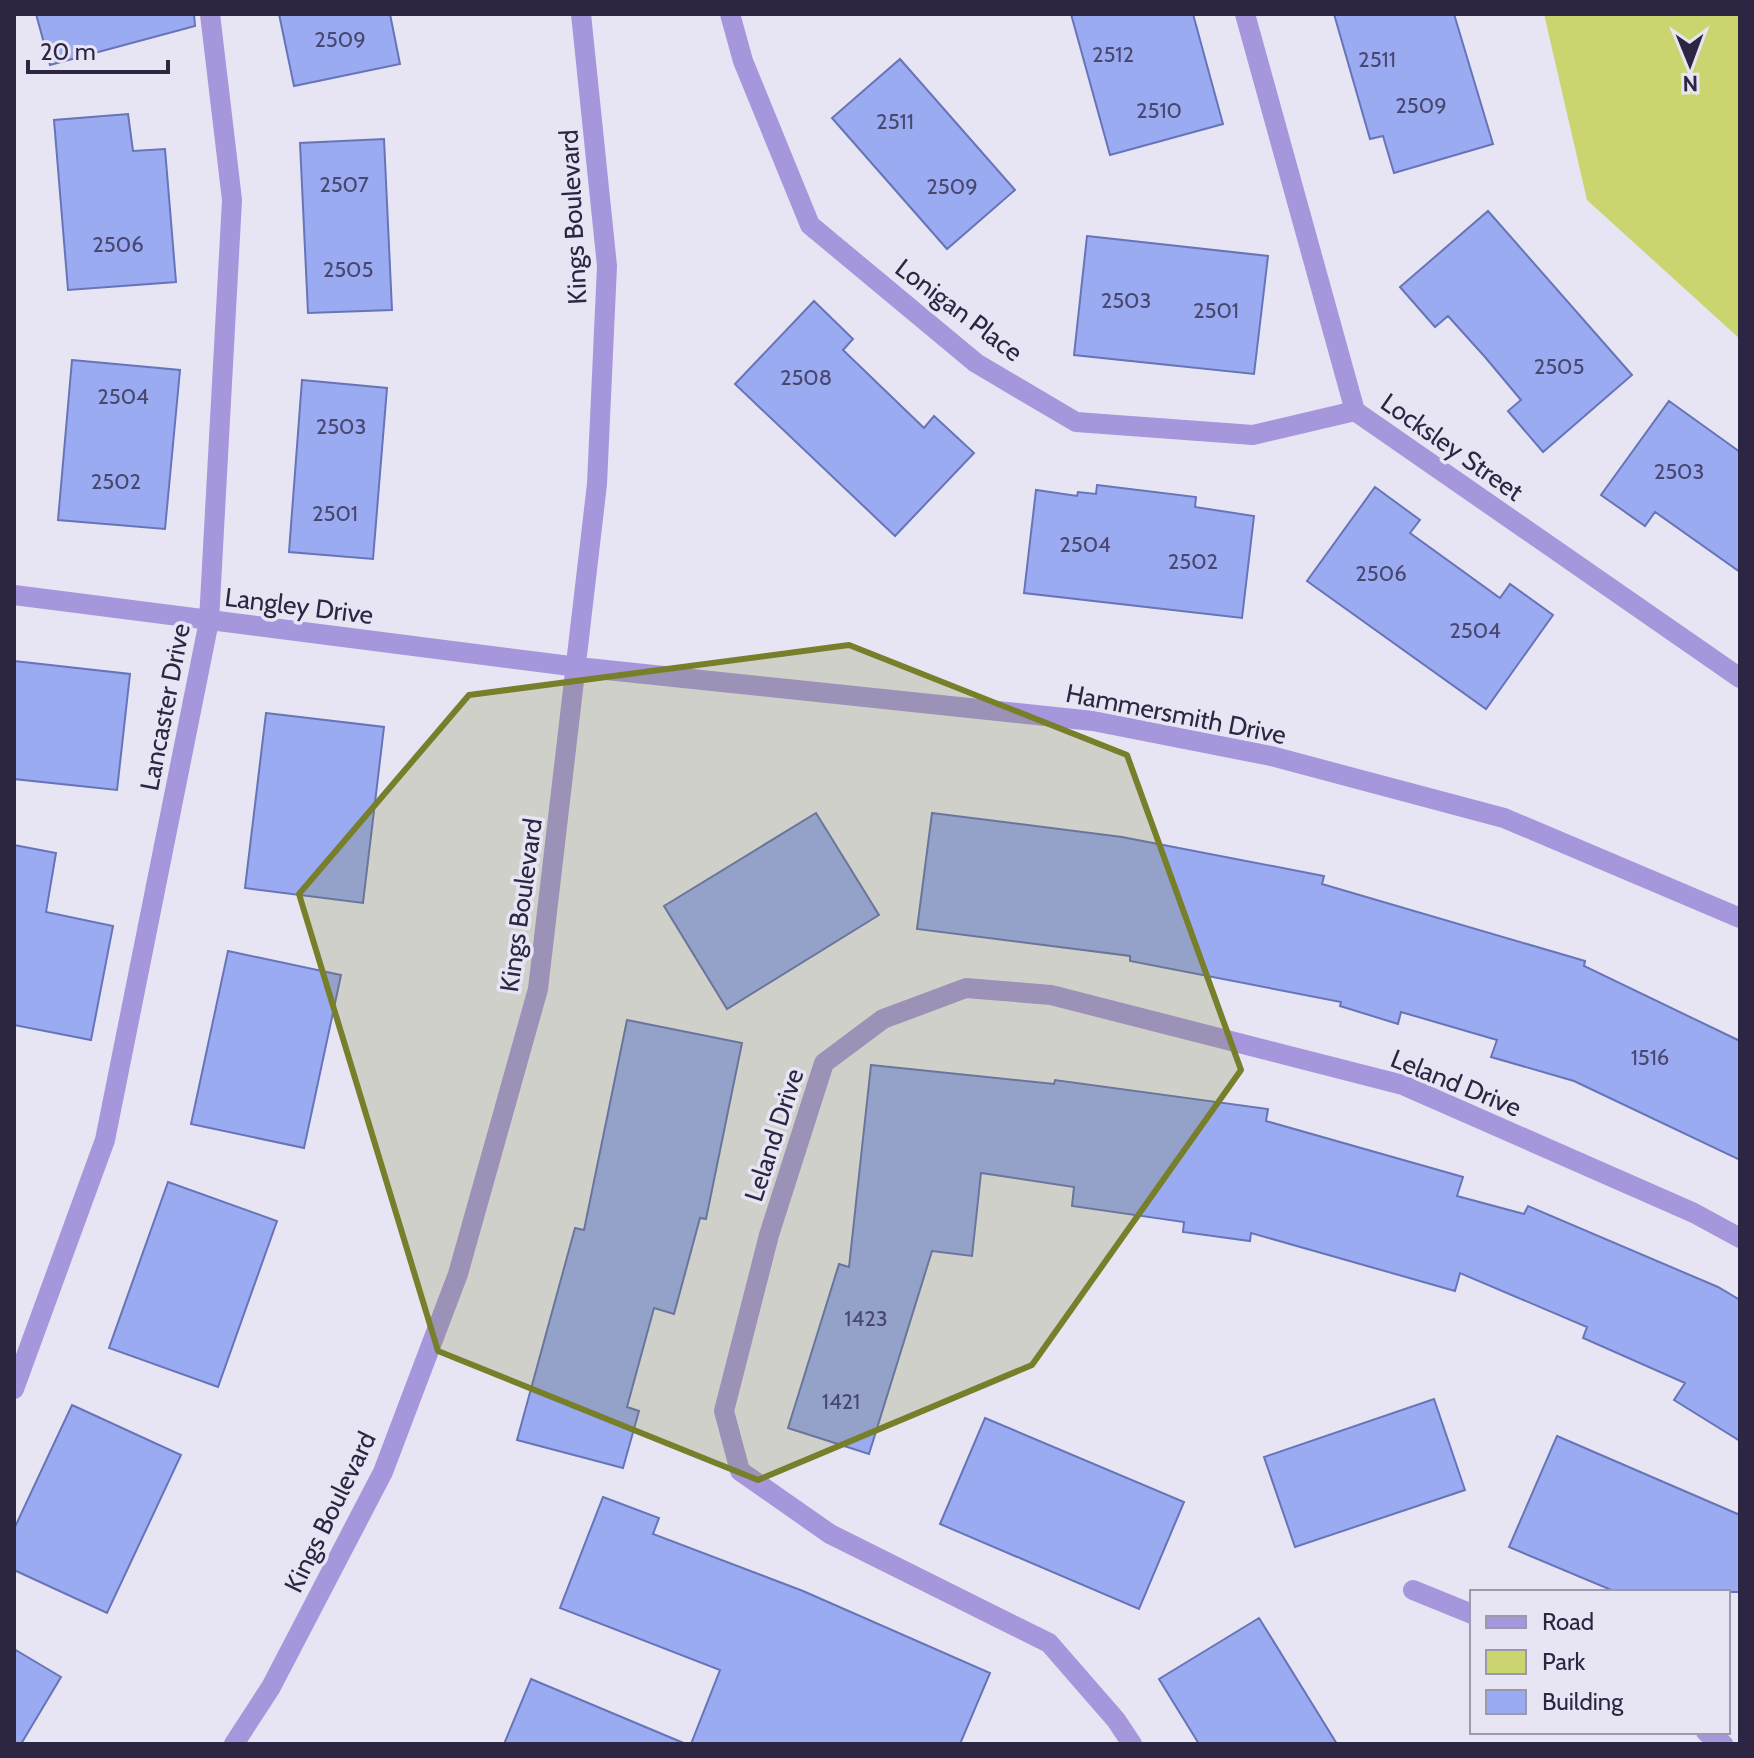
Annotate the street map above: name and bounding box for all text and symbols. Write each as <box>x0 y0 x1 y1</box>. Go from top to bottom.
scale bar <box>28 24 168 74</box>
north arrow <box>1650 24 1730 104</box>
house number: 2509 <box>314 26 366 53</box>
text: 20 m <box>40 37 96 66</box>
house number: 2512 <box>1092 41 1134 68</box>
house number: 2511 <box>1358 46 1396 73</box>
text: N <box>1682 70 1698 97</box>
house number: 2509 <box>1395 92 1447 119</box>
house number: 2510 <box>1136 97 1182 124</box>
house number: 2511 <box>876 108 914 135</box>
street label: Kings Boulevard <box>552 129 594 305</box>
house number: 2507 <box>319 171 369 198</box>
house number: 2509 <box>926 173 978 200</box>
house number: 2506 <box>92 231 144 258</box>
street label: Lonigan Place <box>889 252 1029 368</box>
house number: 2505 <box>323 256 373 283</box>
house number: 2503 <box>1101 287 1151 314</box>
house number: 2501 <box>1193 297 1239 324</box>
house number: 2505 <box>1534 353 1584 380</box>
house number: 2508 <box>780 364 832 391</box>
house number: 2504 <box>97 383 149 410</box>
street label: Locksley Street <box>1375 386 1529 508</box>
house number: 2503 <box>316 413 366 440</box>
house number: 2503 <box>1654 458 1704 485</box>
house number: 2502 <box>91 468 141 495</box>
house number: 2501 <box>312 500 358 527</box>
house number: 2504 <box>1059 531 1111 558</box>
house number: 2502 <box>1168 548 1218 575</box>
house number: 2506 <box>1355 560 1407 587</box>
street label: Langley Drive <box>223 581 375 631</box>
house number: 2504 <box>1449 617 1501 644</box>
street label: Lancaster Drive <box>133 621 197 793</box>
street label: Hammersmith Drive <box>1063 677 1289 751</box>
street label: Kings Boulevard <box>493 816 549 994</box>
street label: Leland Drive <box>1386 1042 1526 1124</box>
house number: 1516 <box>1631 1044 1669 1071</box>
street label: Leland Drive <box>737 1065 811 1205</box>
house number: 1423 <box>844 1305 888 1332</box>
house number: 1421 <box>822 1388 860 1415</box>
street label: Kings Boulevard <box>277 1426 383 1598</box>
legend <box>1470 1590 1730 1734</box>
text: Road <box>1542 1607 1594 1636</box>
text: Park <box>1542 1647 1585 1676</box>
text: Building <box>1542 1687 1624 1716</box>

